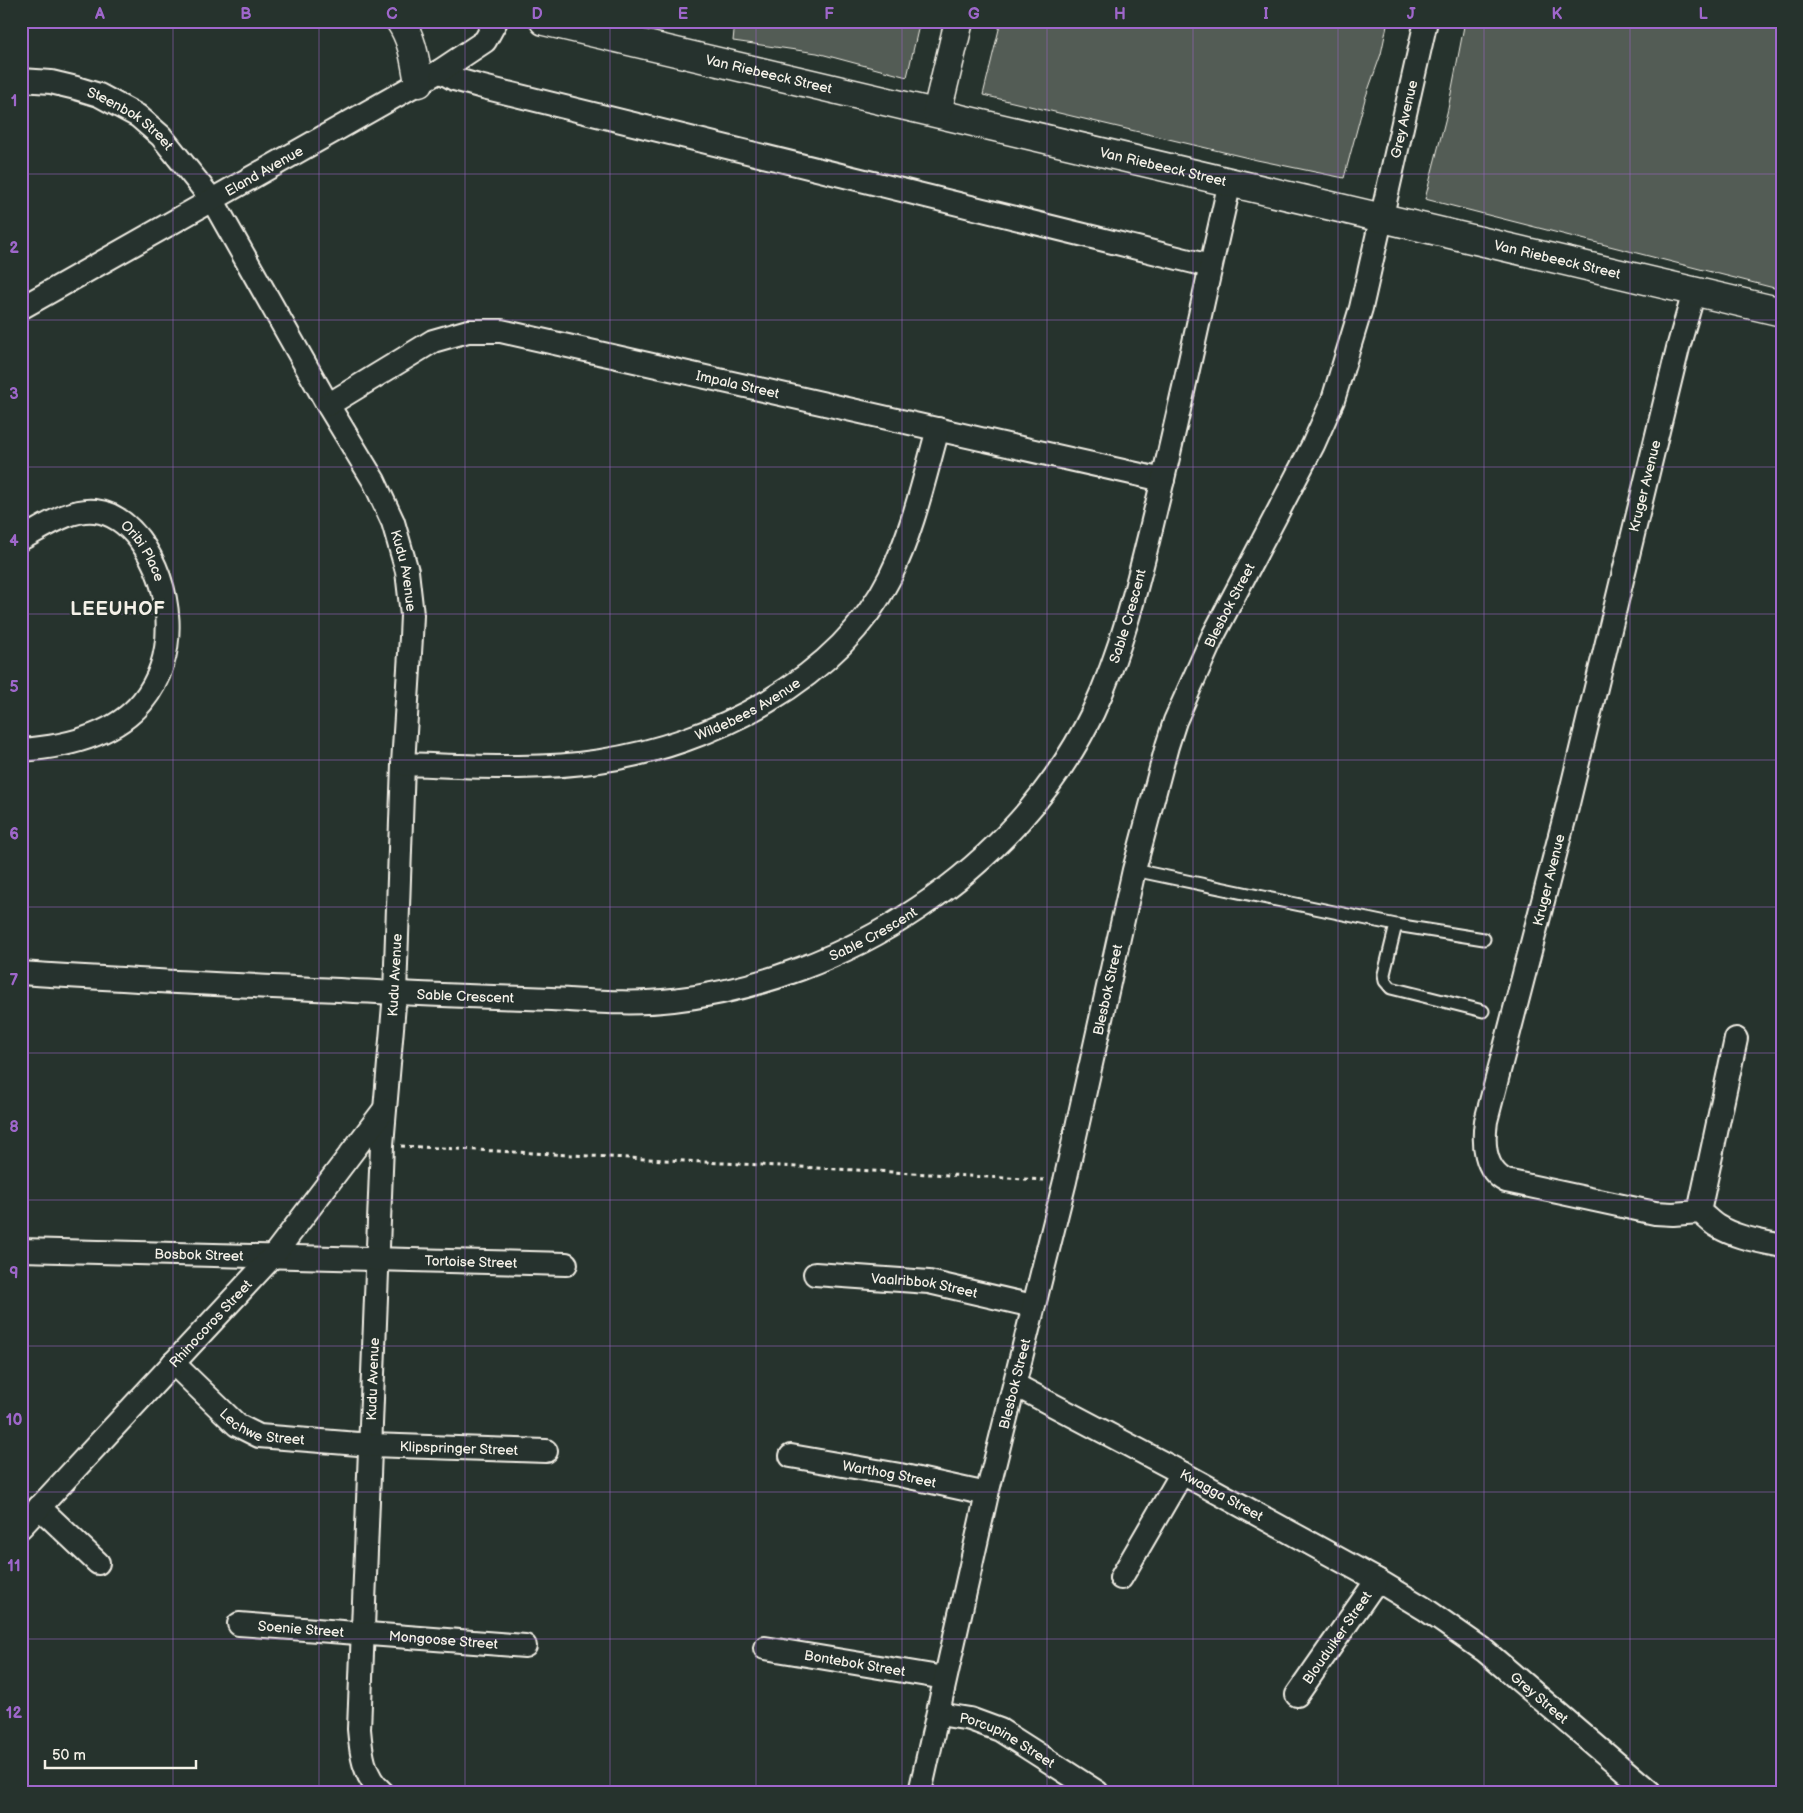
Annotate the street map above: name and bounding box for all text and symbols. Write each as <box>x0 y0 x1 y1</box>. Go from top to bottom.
text: A <box>94 5 105 24</box>
text: B <box>240 5 252 24</box>
text: C <box>386 5 398 24</box>
text: D <box>531 5 543 24</box>
text: E <box>678 5 688 24</box>
text: F <box>824 5 834 24</box>
text: G <box>968 5 980 24</box>
text: H <box>1114 5 1126 24</box>
text: I <box>1263 5 1269 24</box>
text: J <box>1407 5 1416 24</box>
text: K <box>1552 5 1563 24</box>
text: L <box>1698 5 1708 24</box>
street label: Van Riebeeck Street <box>704 51 835 97</box>
street label: Grey Avenue <box>1387 78 1421 160</box>
street label: Steenbok Street <box>85 83 178 154</box>
text: 1 <box>11 92 17 111</box>
street label: Eland Avenue <box>222 142 306 199</box>
street label: Van Riebeeck Street <box>1098 143 1229 190</box>
street label: Van Riebeeck Street <box>1492 236 1623 282</box>
text: 2 <box>9 239 19 258</box>
street label: Impala Street <box>694 367 782 402</box>
text: 3 <box>9 385 19 404</box>
street label: Kruger Avenue <box>1625 438 1665 534</box>
street label: Oribi Place <box>118 517 168 584</box>
street label: Kudu Avenue <box>387 528 420 612</box>
text: 4 <box>9 532 19 551</box>
street label: Blesbok Street <box>1201 560 1258 650</box>
street label: Sable Crescent <box>1105 566 1149 665</box>
district label: LEEUHOF <box>70 598 166 621</box>
street label: Wildebees Avenue <box>693 674 804 744</box>
text: 5 <box>9 678 19 697</box>
text: 6 <box>9 825 19 844</box>
street label: Kruger Avenue <box>1529 832 1569 928</box>
street label: Sable Crescent <box>827 903 921 965</box>
street label: Kudu Avenue <box>384 933 406 1017</box>
street label: Blesbok Street <box>1089 942 1126 1037</box>
text: 7 <box>10 971 19 990</box>
street label: Sable Crescent <box>416 985 515 1006</box>
text: 8 <box>9 1118 19 1137</box>
street label: Bosbok Street <box>154 1245 244 1264</box>
street label: Tortoise Street <box>424 1252 518 1271</box>
text: 9 <box>9 1264 19 1283</box>
street label: Vaalribbok Street <box>871 1269 980 1302</box>
street label: Rhinocoros Street <box>165 1275 256 1371</box>
street label: Blesbok Street <box>995 1336 1034 1431</box>
street label: Kudu Avenue <box>363 1337 383 1421</box>
street label: Lechwe Street <box>216 1405 306 1448</box>
text: 10 <box>6 1411 22 1430</box>
street label: Klipspringer Street <box>399 1437 519 1459</box>
street label: Warthog Street <box>841 1457 939 1491</box>
street label: Kwagga Street <box>1177 1465 1267 1525</box>
text: 11 <box>7 1557 21 1576</box>
street label: Blouduiker Street <box>1299 1587 1376 1687</box>
street label: Soenie Street <box>257 1617 345 1641</box>
street label: Mongoose Street <box>388 1627 499 1652</box>
street label: Bontebok Street <box>803 1646 907 1680</box>
street label: Grey Street <box>1507 1668 1572 1727</box>
text: 12 <box>6 1704 23 1723</box>
street label: Porcupine Street <box>958 1709 1059 1772</box>
scale bar <box>45 1738 196 1770</box>
text: 50 m <box>52 1746 86 1765</box>

